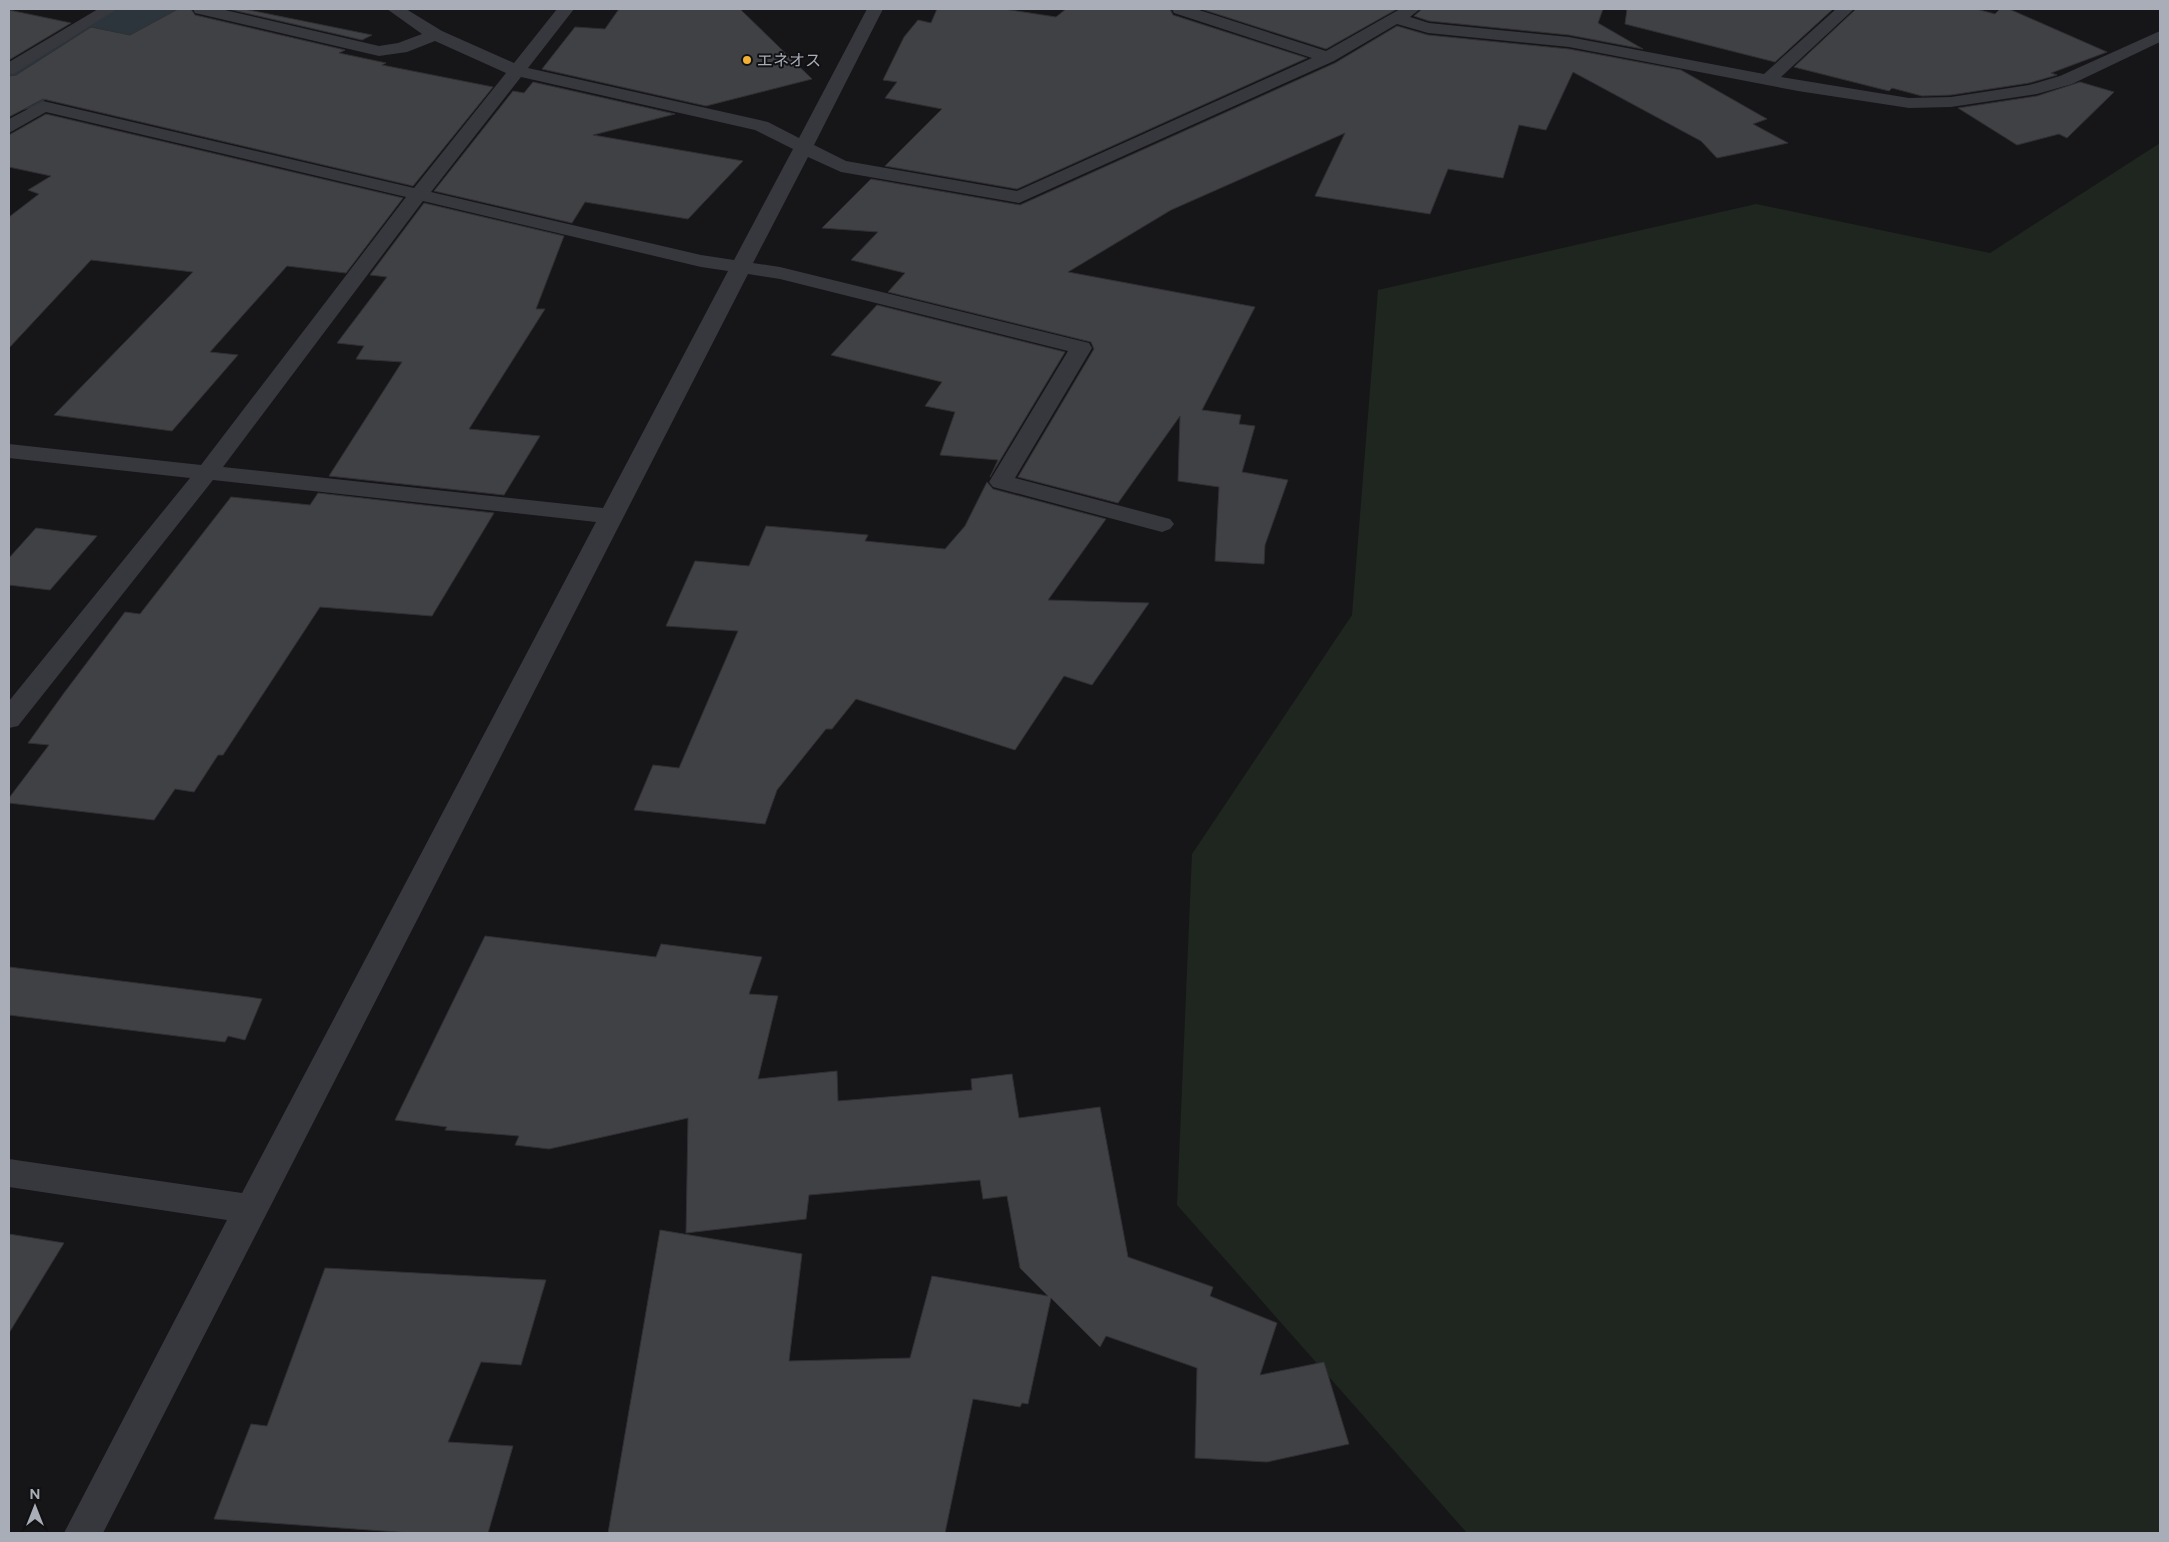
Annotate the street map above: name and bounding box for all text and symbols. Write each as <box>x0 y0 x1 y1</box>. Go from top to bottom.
place label: エネオス <box>757 51 821 70</box>
marker: エネオス <box>741 54 753 66</box>
north arrow <box>10 1482 60 1532</box>
text: N <box>30 1486 40 1503</box>

